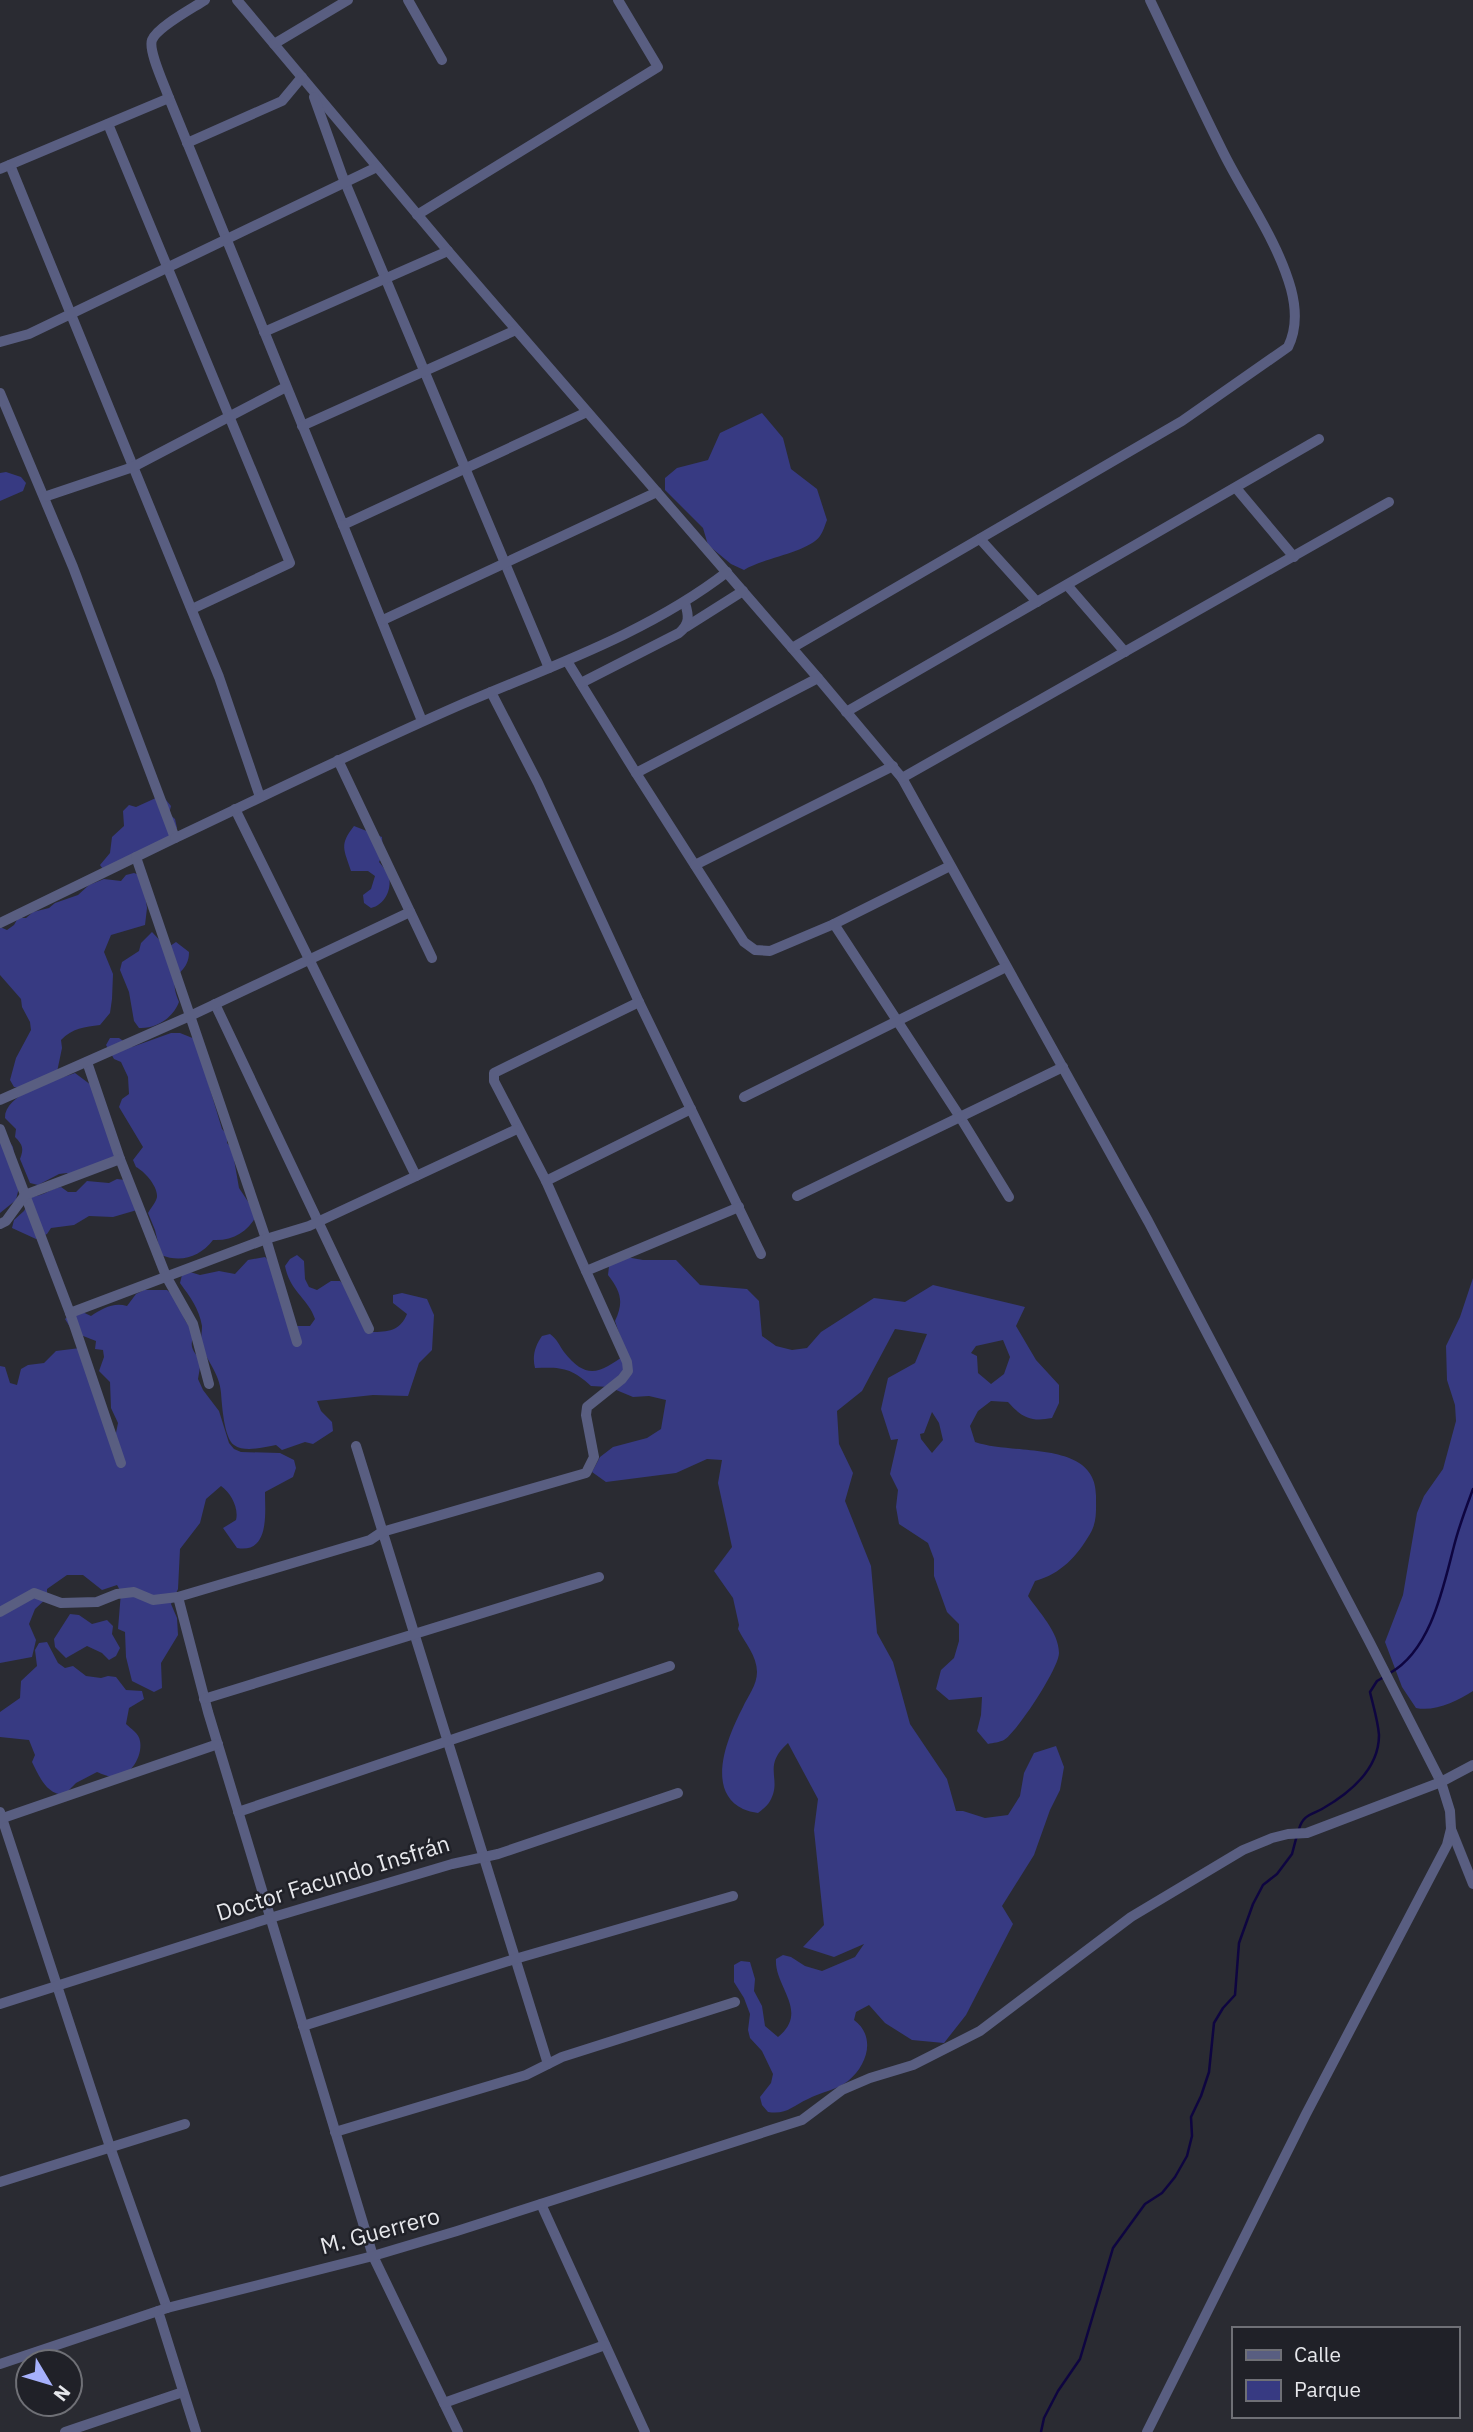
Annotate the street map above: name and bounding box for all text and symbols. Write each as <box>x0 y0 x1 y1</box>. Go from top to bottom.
street label: Doctor Facundo Insfrán <box>212 1827 453 1927</box>
street label: M. Guerrero <box>317 2200 443 2260</box>
legend <box>1232 2327 1459 2418</box>
text: Calle <box>1294 2340 1341 2368</box>
north arrow <box>14 2348 84 2418</box>
text: Parque <box>1294 2375 1361 2403</box>
text: N <box>49 2381 76 2406</box>

